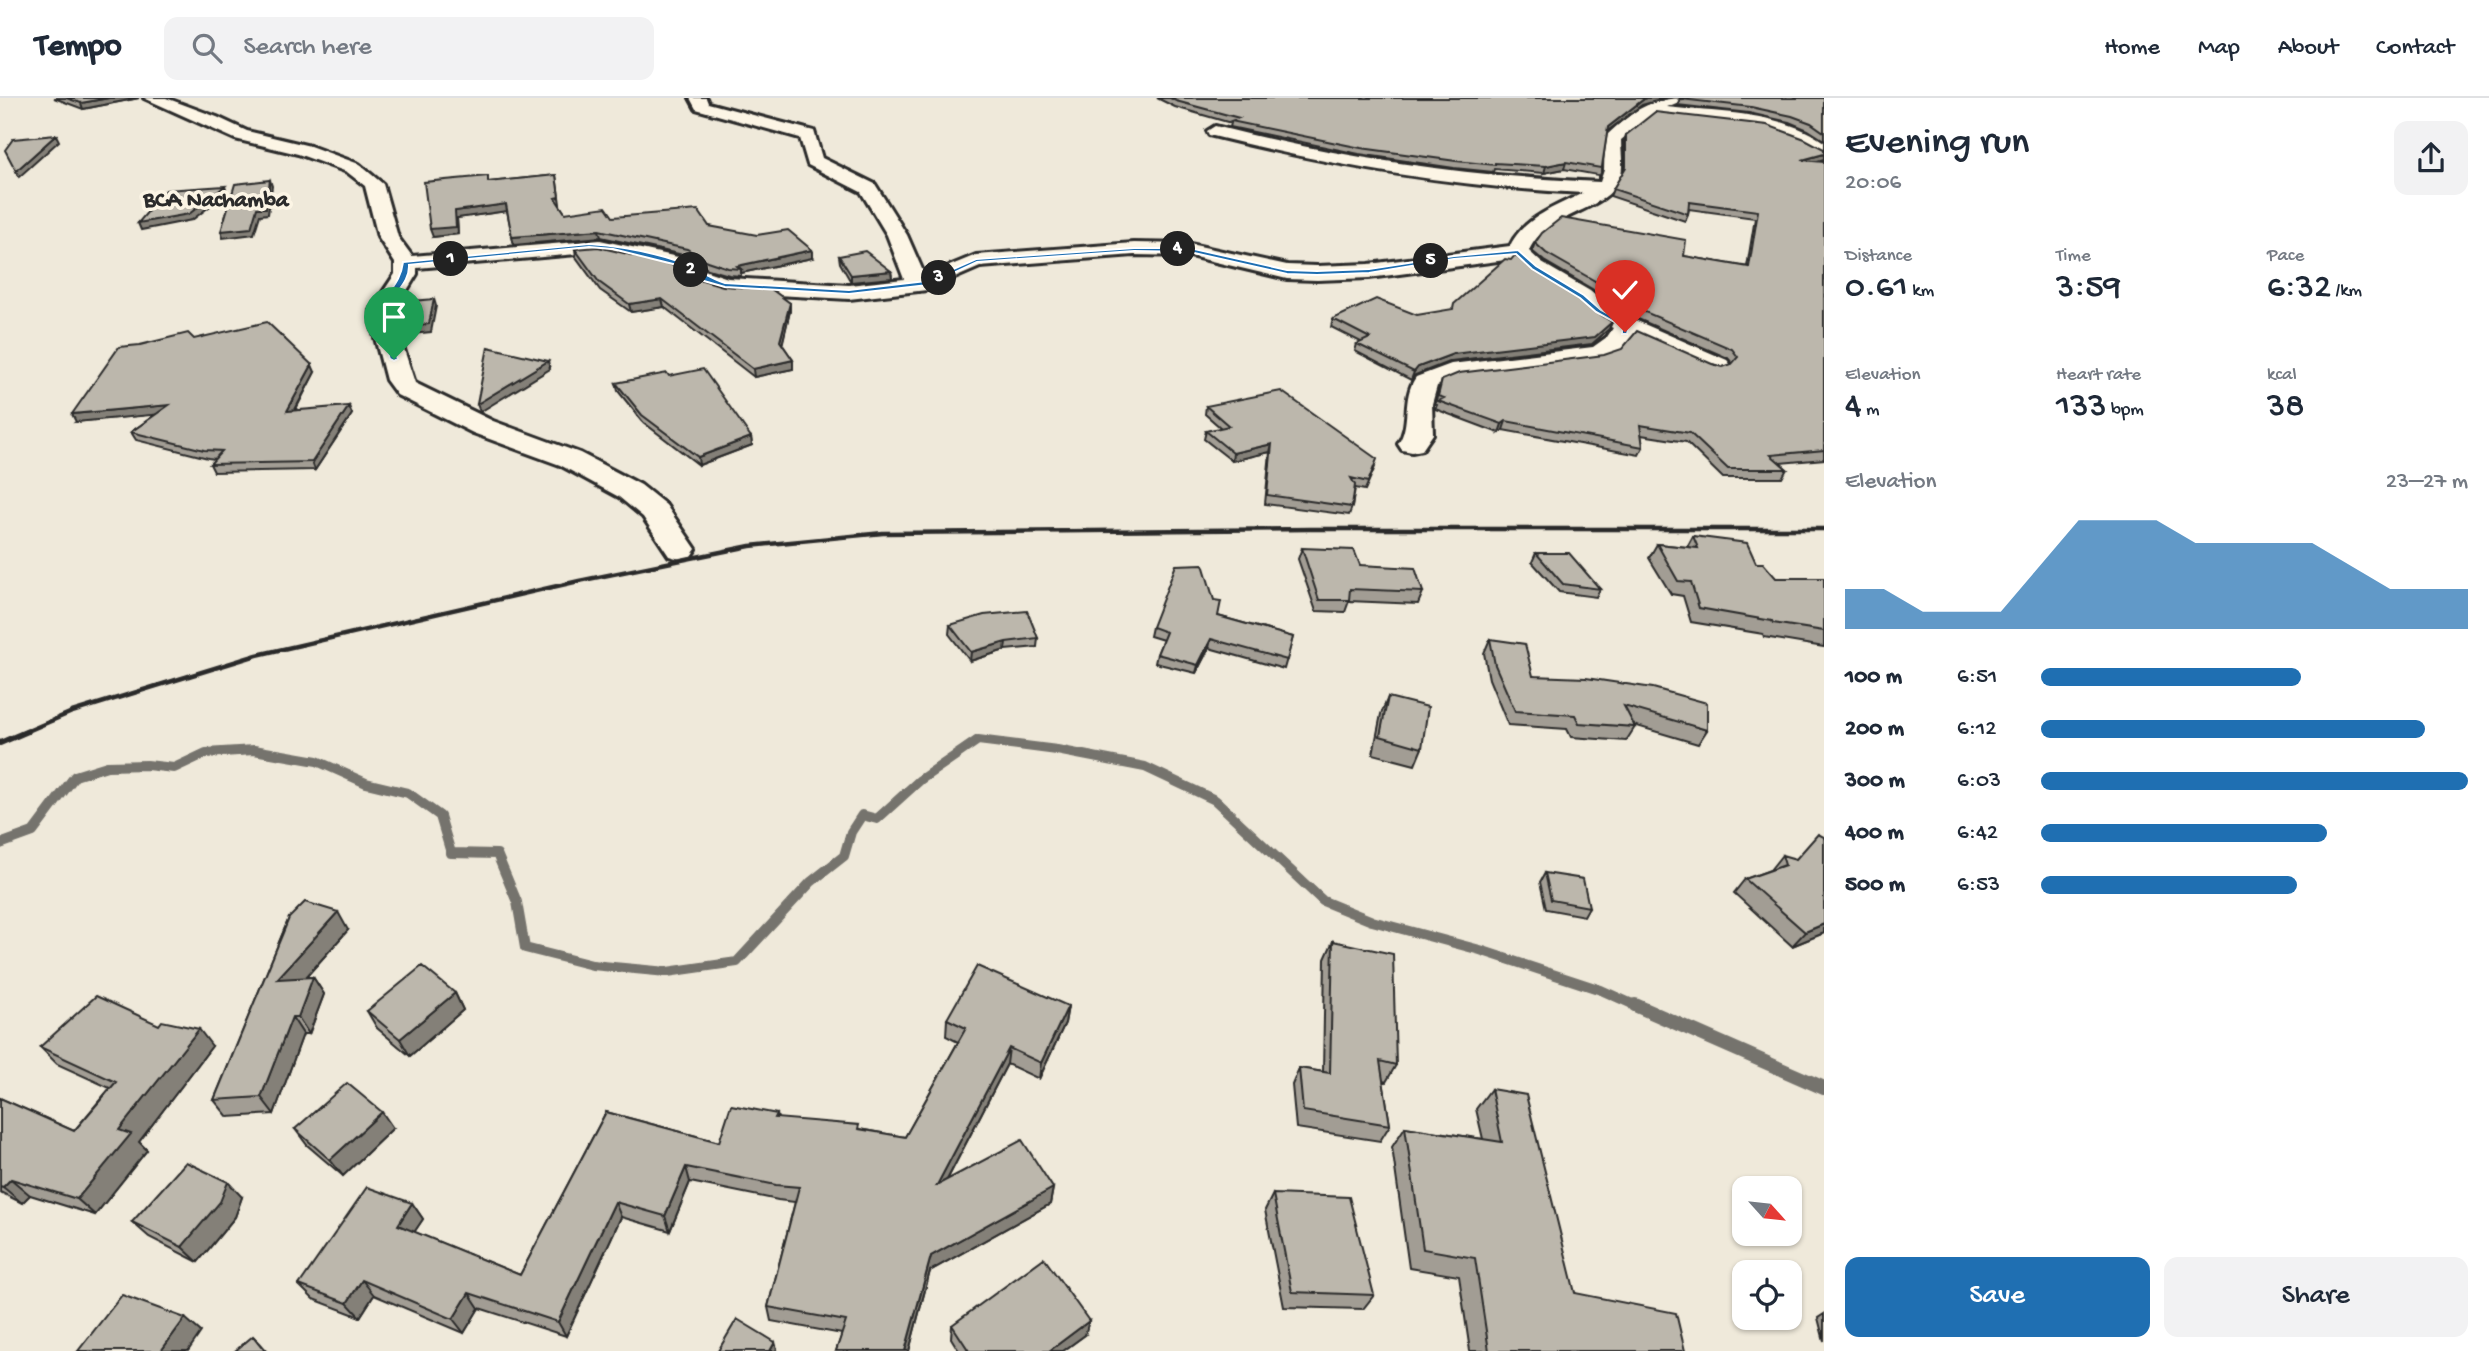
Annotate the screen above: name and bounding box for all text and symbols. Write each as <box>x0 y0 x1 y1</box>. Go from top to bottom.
search box <box>164 17 654 80</box>
text: Tempo <box>35 29 122 67</box>
icon: search <box>188 29 226 67</box>
text: Search here <box>244 33 372 64</box>
text: Home <box>2104 34 2160 63</box>
text: Map <box>2198 34 2240 63</box>
text: About <box>2278 34 2338 63</box>
text: Contact <box>2376 34 2454 63</box>
button: share <box>2394 121 2468 195</box>
text: Evening run <box>1845 122 2029 166</box>
text: 20:06 <box>1845 170 1901 197</box>
district label: BCA Nachamba <box>142 188 290 215</box>
pin: 4 <box>1160 232 1196 266</box>
text: 4 <box>1173 237 1182 260</box>
pin: 1 <box>434 242 468 276</box>
pin: 5 <box>1414 244 1448 278</box>
text: Distance <box>1845 245 1912 268</box>
text: Time <box>2056 245 2091 268</box>
text: Pace <box>2267 245 2304 268</box>
text: 1 <box>447 247 454 270</box>
text: 5 <box>1426 249 1436 272</box>
pin: 2 <box>674 252 708 288</box>
text: 2 <box>686 258 695 281</box>
pin: 3 <box>922 260 956 296</box>
pin <box>1595 260 1655 332</box>
text: 3 <box>934 266 943 289</box>
text: 0.61 <box>1845 268 1908 309</box>
text: 3:59 <box>2056 268 2121 309</box>
text: 6:32 <box>2267 268 2331 309</box>
icon: check <box>1606 271 1644 309</box>
text: km <box>1908 280 1934 303</box>
text: /km <box>2331 280 2362 303</box>
pin <box>364 287 424 359</box>
icon: arrive <box>375 298 413 336</box>
text: Elevation <box>1845 364 1921 387</box>
text: Heart rate <box>2056 364 2141 387</box>
text: kcal <box>2267 364 2297 387</box>
text: 4 <box>1845 387 1862 428</box>
text: 133 <box>2056 387 2106 428</box>
text: 38 <box>2267 387 2304 428</box>
text: m <box>1862 399 1880 422</box>
text: bpm <box>2106 399 2144 422</box>
text: Elevation <box>1845 469 1936 496</box>
text: 23–27 m <box>2386 469 2468 496</box>
text: 100 m <box>1845 664 1902 691</box>
text: 6:51 <box>1957 664 1997 691</box>
text: 200 m <box>1845 716 1904 743</box>
text: 6:12 <box>1957 716 1996 743</box>
text: 300 m <box>1845 768 1905 795</box>
text: 6:03 <box>1957 768 2001 795</box>
text: 400 m <box>1845 820 1904 847</box>
text: 6:42 <box>1957 820 1998 847</box>
text: 500 m <box>1845 872 1905 899</box>
text: 6:53 <box>1957 872 2000 899</box>
north arrow <box>1732 1176 1802 1246</box>
map controls <box>1732 1176 1802 1330</box>
button: Save <box>1845 1257 2150 1337</box>
button: Share <box>2164 1257 2468 1337</box>
button: locate <box>1732 1260 1802 1330</box>

